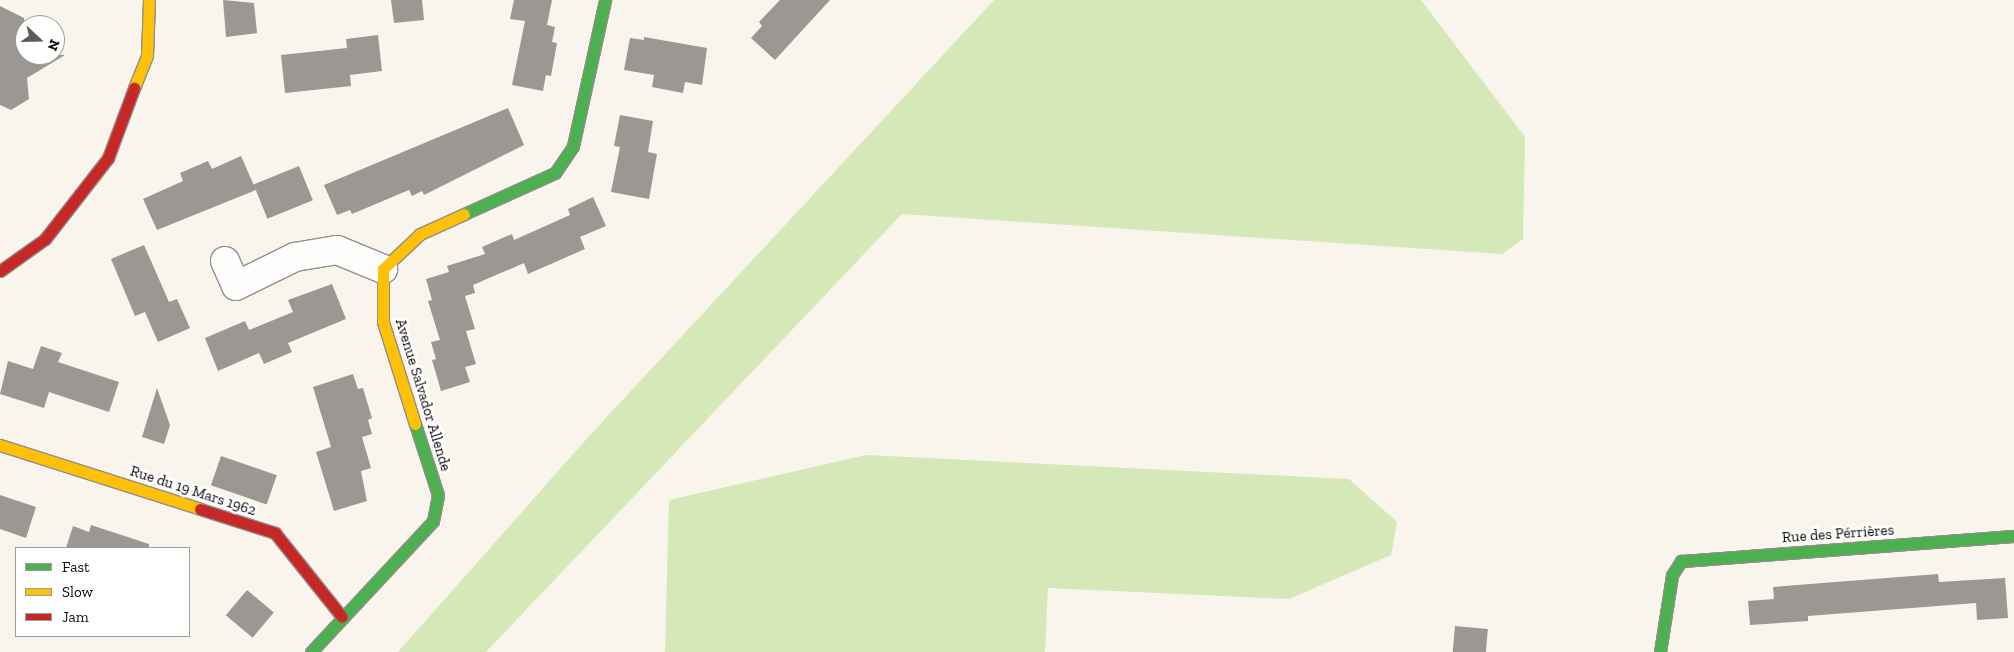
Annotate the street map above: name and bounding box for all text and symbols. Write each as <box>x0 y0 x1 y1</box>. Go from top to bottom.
north arrow <box>15 15 65 65</box>
text: N <box>44 37 63 53</box>
street label: Avenue Salvador Allende <box>391 316 455 474</box>
street label: Rue du 19 Mars 1962 <box>128 462 258 520</box>
street label: Rue des Pérrières <box>1781 521 1895 547</box>
legend <box>15 547 190 637</box>
text: Fast <box>62 558 90 576</box>
text: Slow <box>62 583 93 601</box>
text: Jam <box>62 608 89 626</box>

